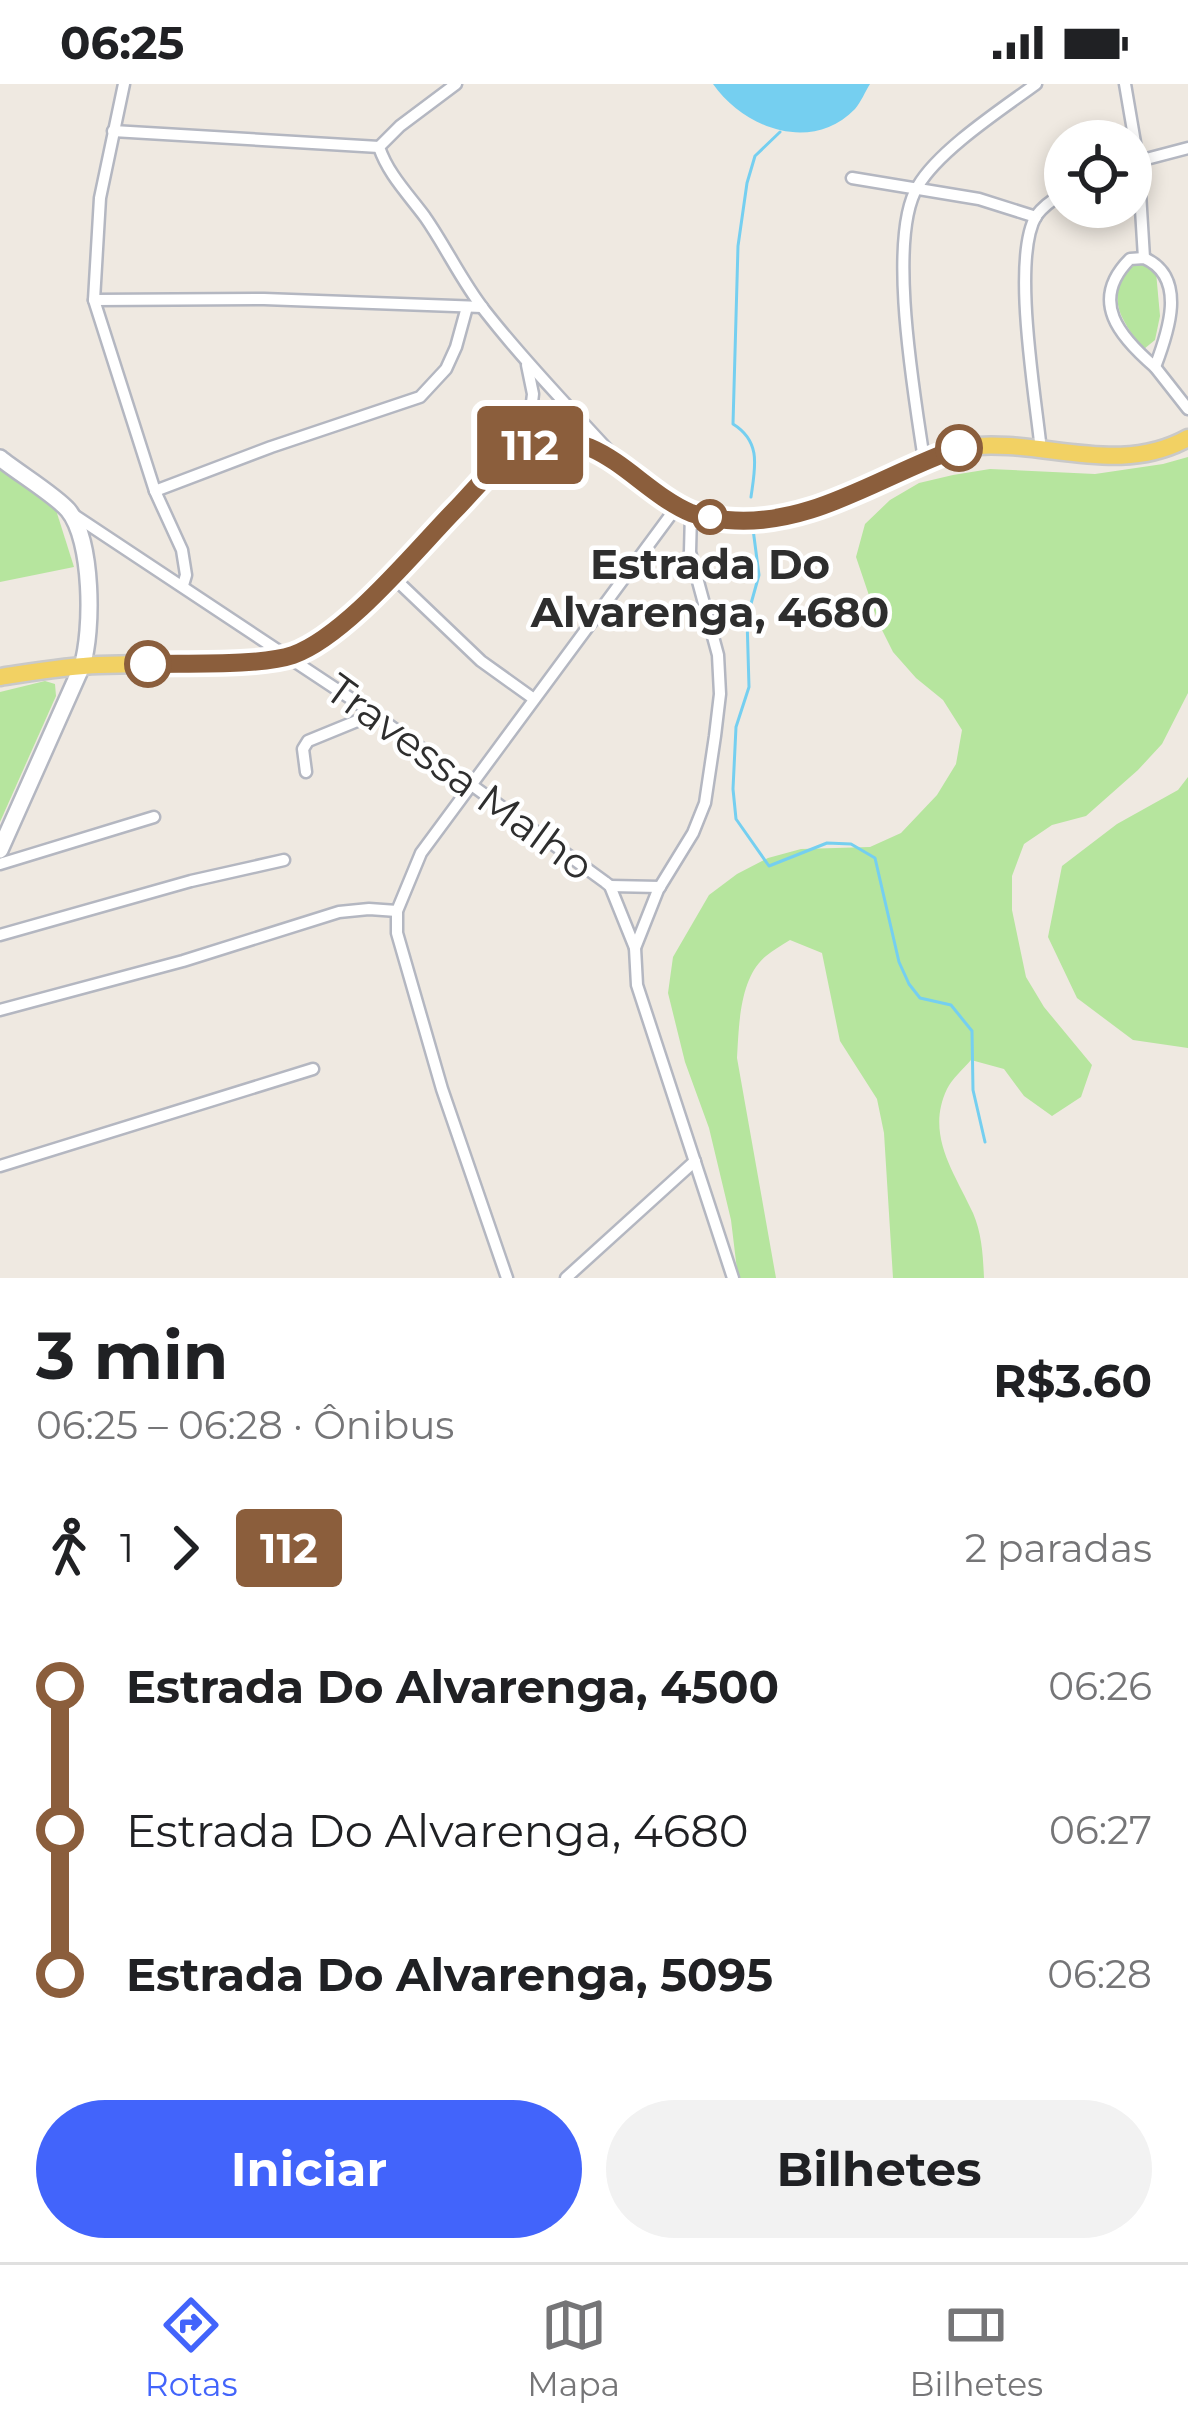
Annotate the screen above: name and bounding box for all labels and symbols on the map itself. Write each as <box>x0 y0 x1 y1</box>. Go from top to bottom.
line badge: 112 <box>461 406 599 484</box>
unlabelled marker <box>937 426 981 470</box>
marker: Estrada Do Alvarenga, 4680 <box>694 501 726 533</box>
place label: Estrada Do Alvarenga, 4680 <box>530 538 889 638</box>
unlabelled marker <box>126 642 170 686</box>
street label: Travessa Malho <box>316 662 604 892</box>

